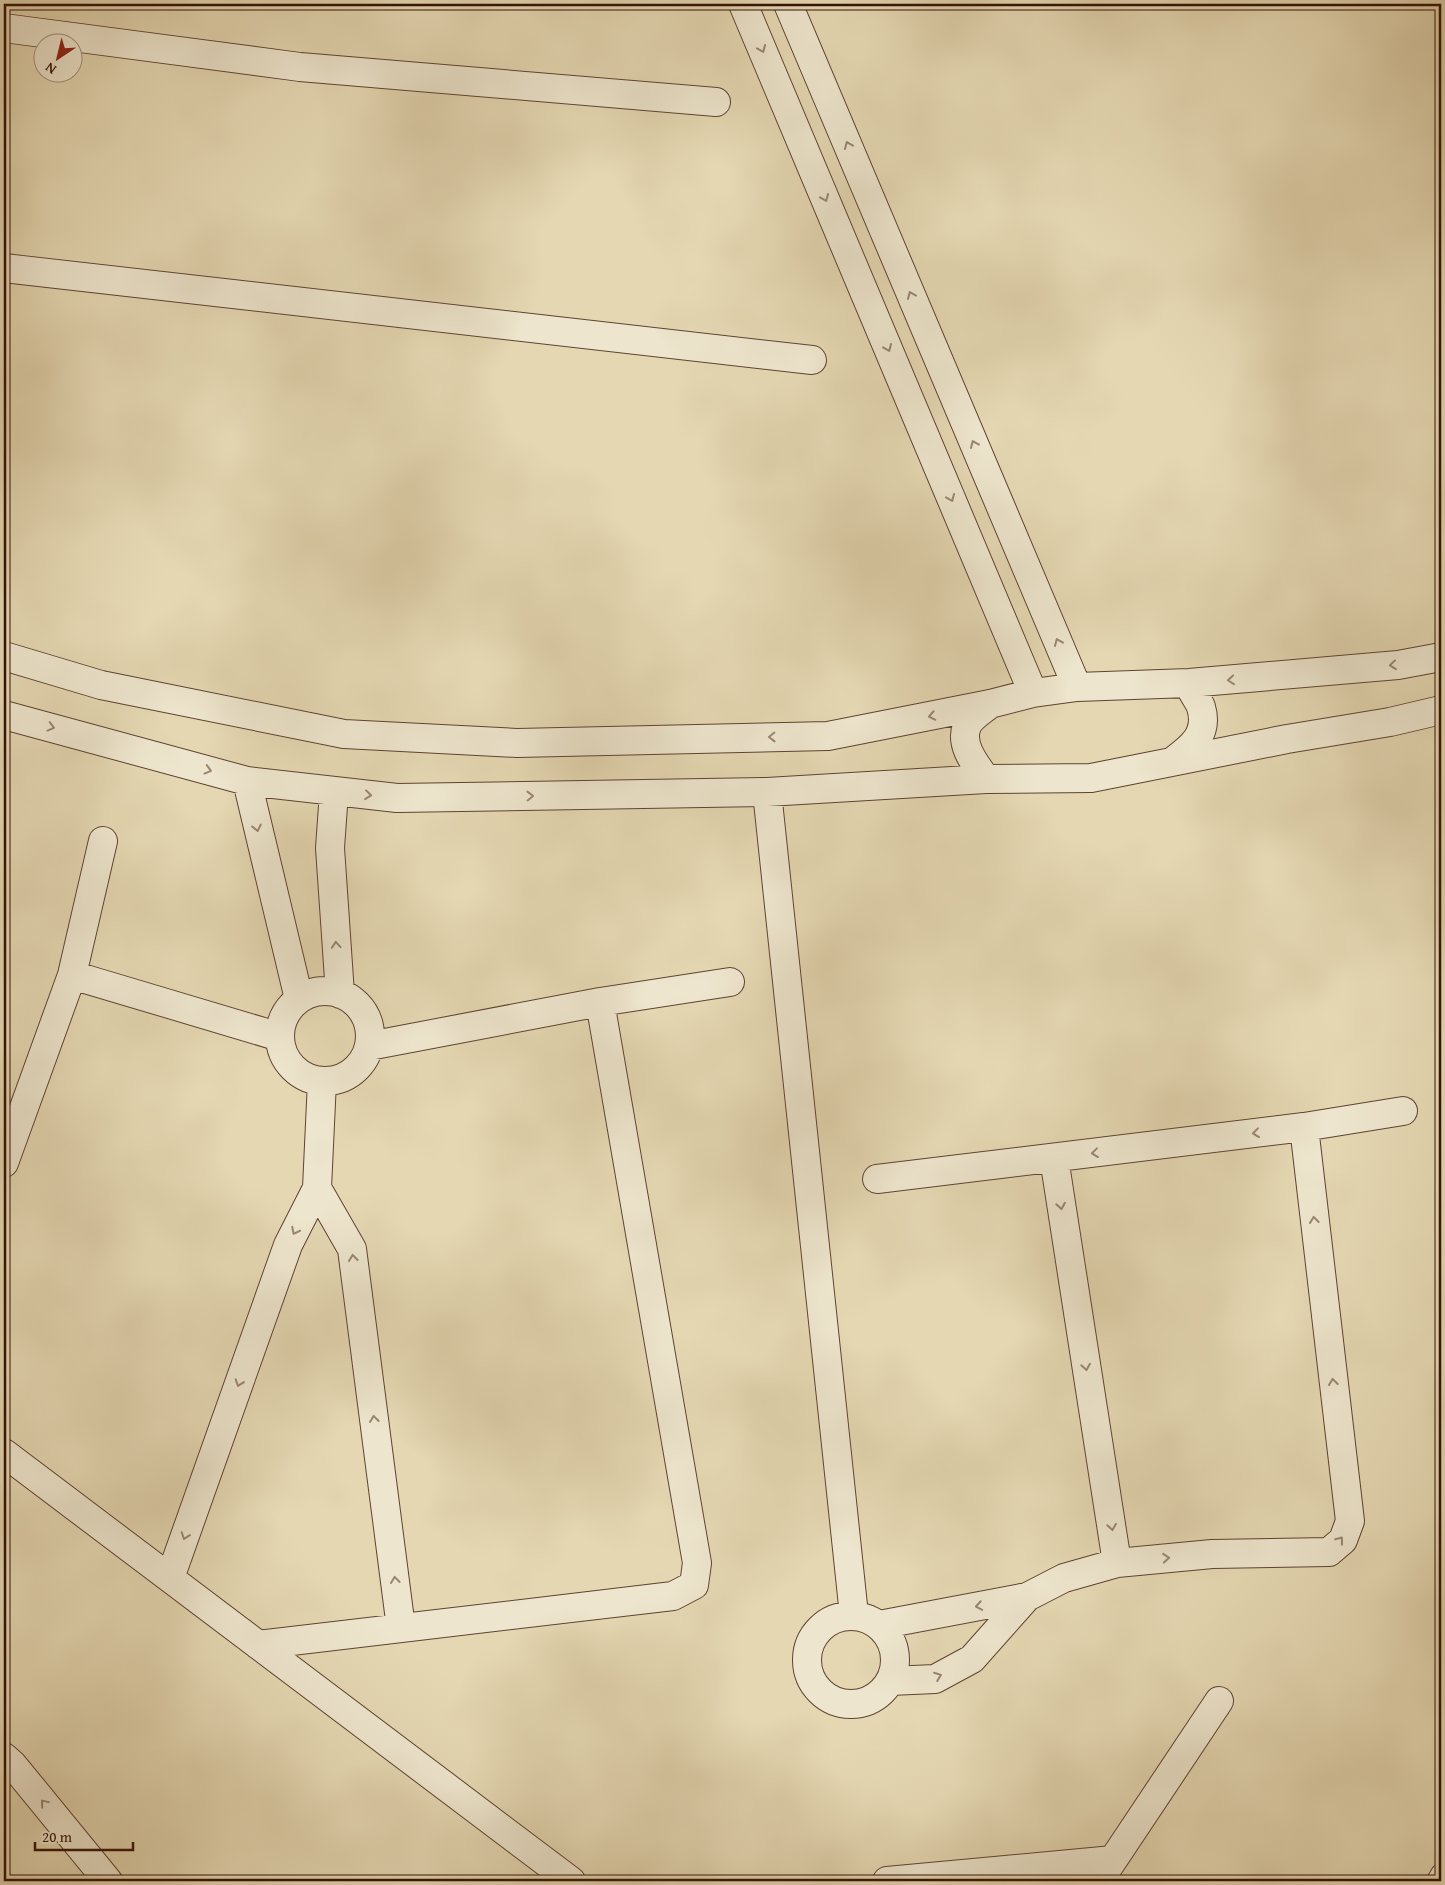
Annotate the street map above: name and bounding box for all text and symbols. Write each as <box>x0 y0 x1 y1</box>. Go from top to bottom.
north arrow <box>32 32 82 82</box>
one-way arrow <box>755 44 766 53</box>
text: N <box>40 57 60 80</box>
one-way arrow <box>843 141 854 150</box>
one-way arrow <box>818 193 829 202</box>
one-way arrow <box>907 291 917 299</box>
one-way arrow <box>882 343 892 352</box>
one-way arrow <box>970 440 981 449</box>
one-way arrow <box>945 493 955 502</box>
one-way arrow <box>1053 638 1064 647</box>
one-way arrow <box>1389 660 1397 671</box>
one-way arrow <box>1227 674 1235 685</box>
one-way arrow <box>928 710 936 720</box>
one-way arrow <box>46 722 54 732</box>
one-way arrow <box>767 732 775 742</box>
one-way arrow <box>203 764 212 775</box>
one-way arrow <box>364 789 372 800</box>
one-way arrow <box>526 791 534 801</box>
one-way arrow <box>251 824 262 833</box>
one-way arrow <box>331 941 342 949</box>
one-way arrow <box>1252 1127 1260 1137</box>
one-way arrow <box>1090 1147 1098 1158</box>
one-way arrow <box>1056 1202 1066 1210</box>
one-way arrow <box>1309 1216 1320 1224</box>
one-way arrow <box>291 1226 301 1235</box>
one-way arrow <box>348 1253 359 1261</box>
one-way arrow <box>1081 1362 1091 1371</box>
one-way arrow <box>1328 1377 1339 1385</box>
one-way arrow <box>235 1378 245 1387</box>
one-way arrow <box>369 1414 380 1422</box>
one-way arrow <box>1106 1523 1116 1531</box>
one-way arrow <box>181 1532 191 1540</box>
one-way arrow <box>1334 1537 1343 1546</box>
one-way arrow <box>1162 1553 1170 1564</box>
one-way arrow <box>390 1575 401 1583</box>
one-way arrow <box>974 1600 983 1610</box>
one-way arrow <box>933 1672 942 1682</box>
one-way arrow <box>42 1800 50 1809</box>
scale bar <box>35 1820 132 1852</box>
text: 20 m <box>42 1826 73 1847</box>

